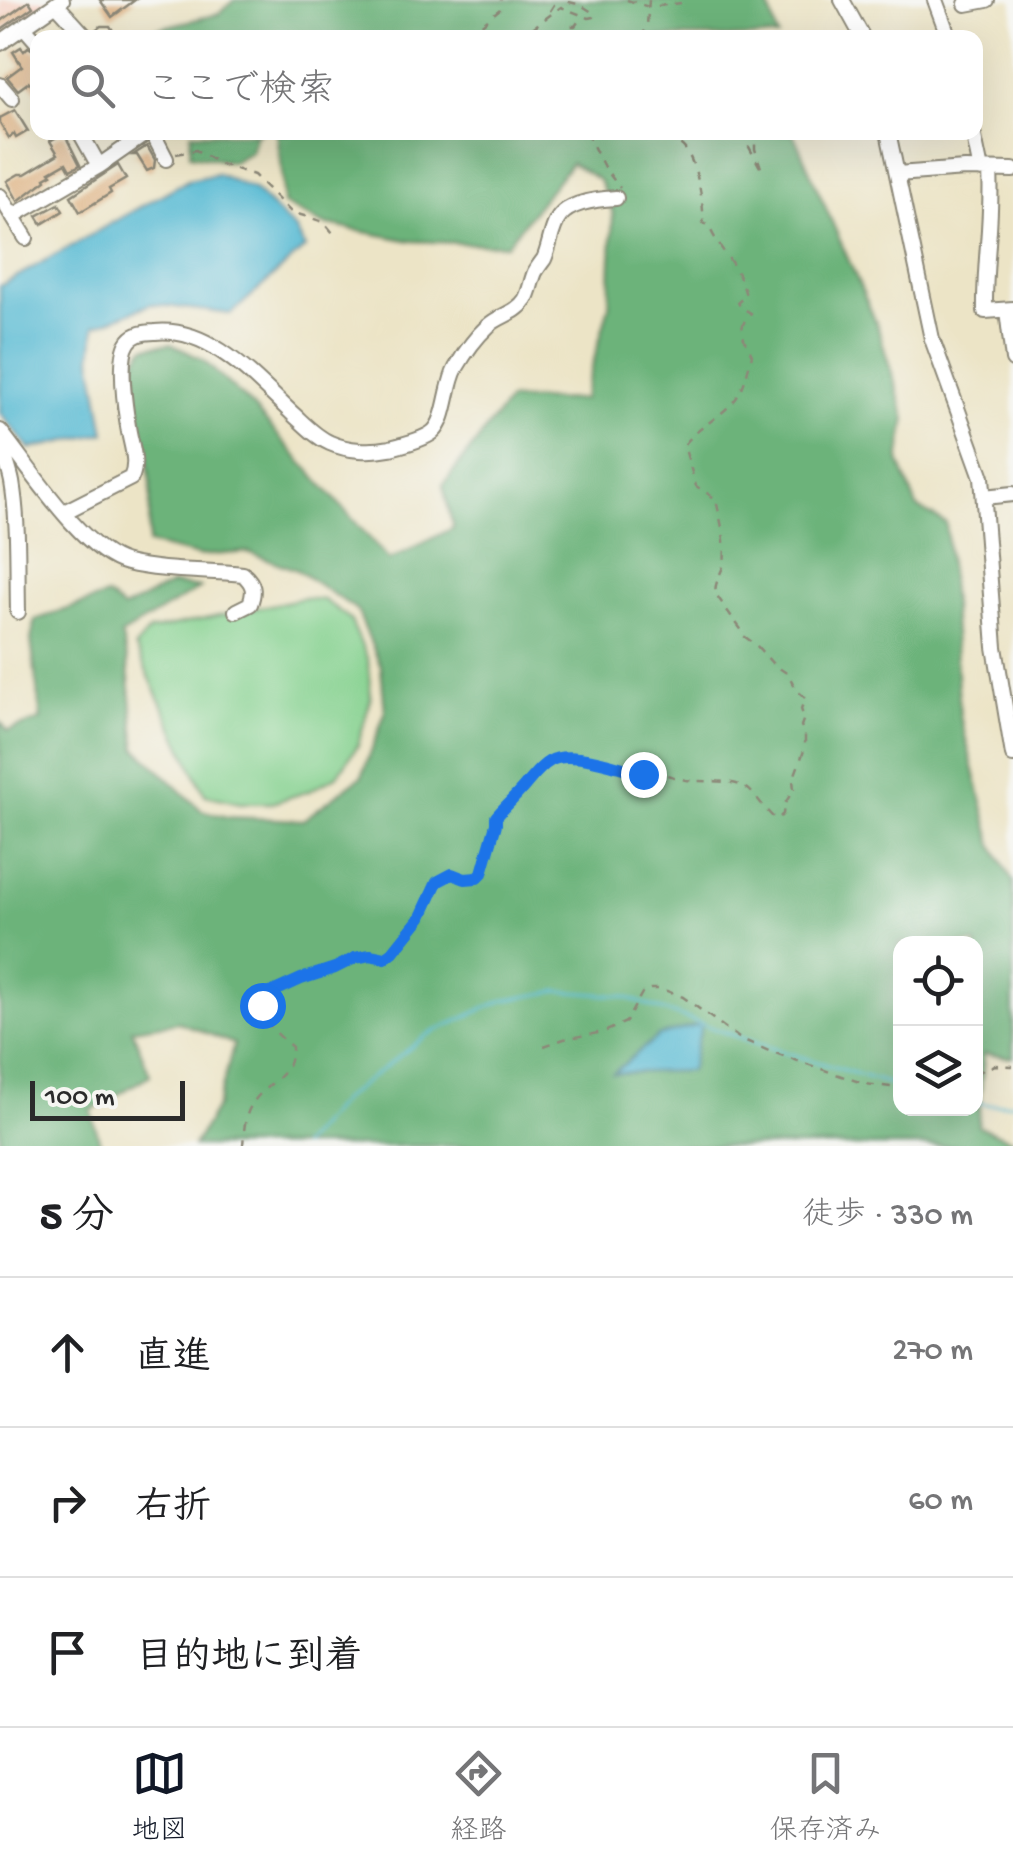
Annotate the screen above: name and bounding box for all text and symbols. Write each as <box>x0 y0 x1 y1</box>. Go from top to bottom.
search box <box>30 30 983 140</box>
icon: search <box>65 58 120 113</box>
text: ここで検索 <box>145 71 335 115</box>
route end <box>621 752 667 798</box>
map controls <box>893 936 983 1116</box>
button: locate <box>893 936 983 1026</box>
route start <box>240 983 286 1029</box>
button: layers <box>893 1026 983 1116</box>
scale bar <box>30 1076 185 1120</box>
text: 100 m <box>45 1082 115 1115</box>
text: 5 分 <box>40 1195 114 1244</box>
text: 徒歩 · 330 m <box>802 1198 973 1236</box>
icon: ahead <box>40 1325 95 1380</box>
text: 270 m <box>892 1333 973 1371</box>
text: 直進 <box>135 1338 211 1382</box>
icon: right <box>40 1475 95 1530</box>
text: 60 m <box>908 1483 973 1521</box>
text: 右折 <box>135 1488 211 1532</box>
icon: arrive <box>40 1625 95 1680</box>
text: 目的地に到着 <box>135 1638 363 1682</box>
tab: 地図 <box>131 1746 188 1849</box>
tab: 経路 <box>450 1746 507 1849</box>
tab: 保存済み <box>769 1746 882 1849</box>

